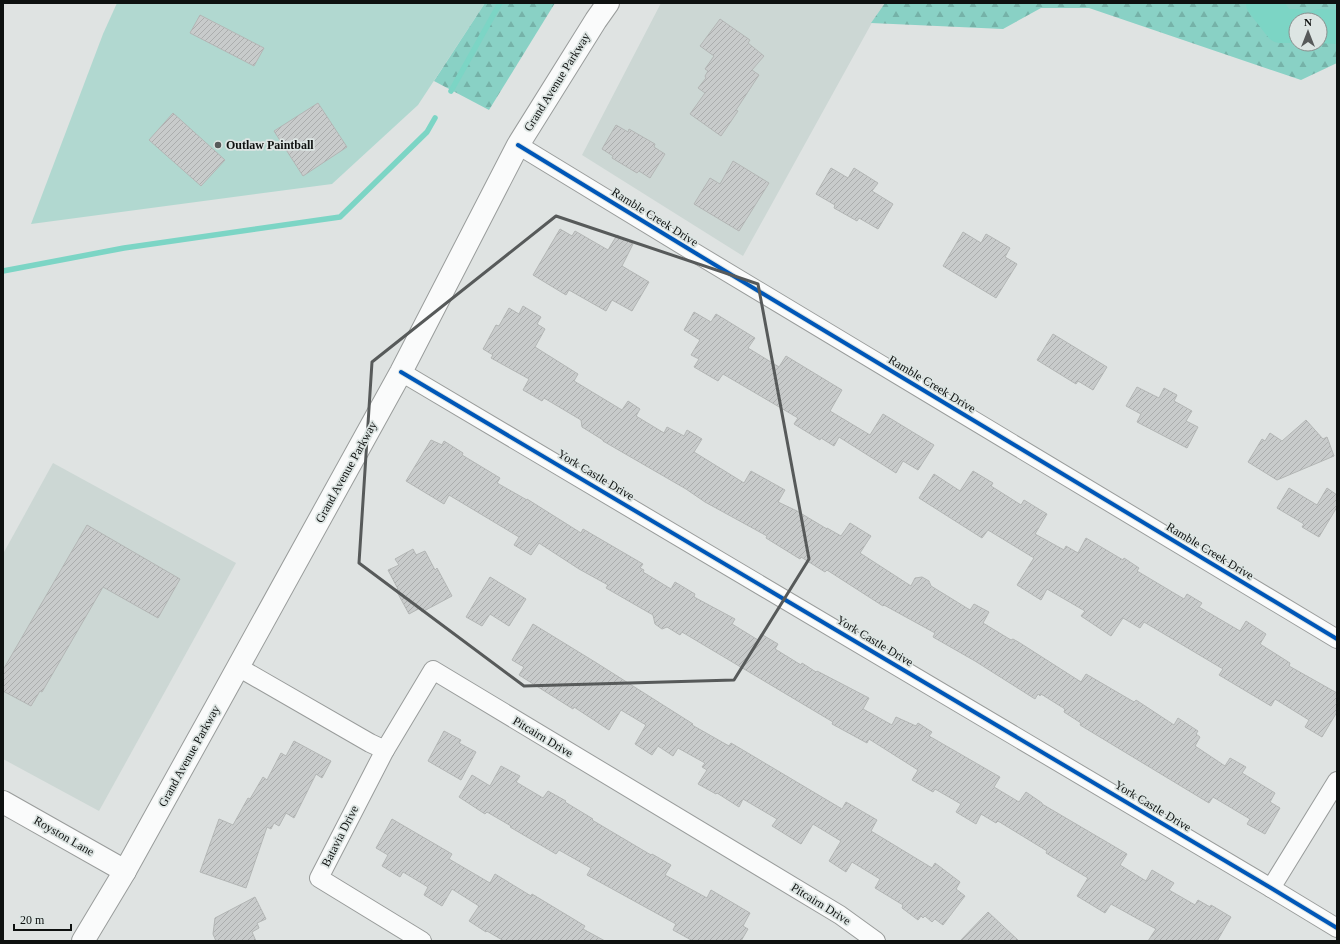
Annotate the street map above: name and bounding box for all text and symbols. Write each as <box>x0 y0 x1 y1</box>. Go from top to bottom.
north arrow <box>1288 12 1328 52</box>
text: N <box>1304 16 1312 28</box>
street label: Grand Avenue Parkway <box>521 30 593 134</box>
place label: Outlaw Paintball <box>226 138 314 152</box>
marker: Outlaw Paintball <box>213 140 223 150</box>
street label: Ramble Creek Drive <box>609 185 701 249</box>
street label: Ramble Creek Drive <box>886 352 978 416</box>
street label: Grand Avenue Parkway <box>312 419 380 525</box>
street label: York Castle Drive <box>555 447 637 503</box>
street label: Ramble Creek Drive <box>1164 519 1256 583</box>
street label: York Castle Drive <box>834 613 916 669</box>
street label: Grand Avenue Parkway <box>155 703 223 809</box>
street label: Pitcairn Drive <box>510 714 576 760</box>
street label: York Castle Drive <box>1112 778 1194 834</box>
street label: Batavia Drive <box>319 803 361 869</box>
street label: Royston Lane <box>31 813 97 859</box>
street label: Pitcairn Drive <box>789 880 853 928</box>
scale bar <box>14 906 71 932</box>
text: 20 m <box>20 913 45 927</box>

